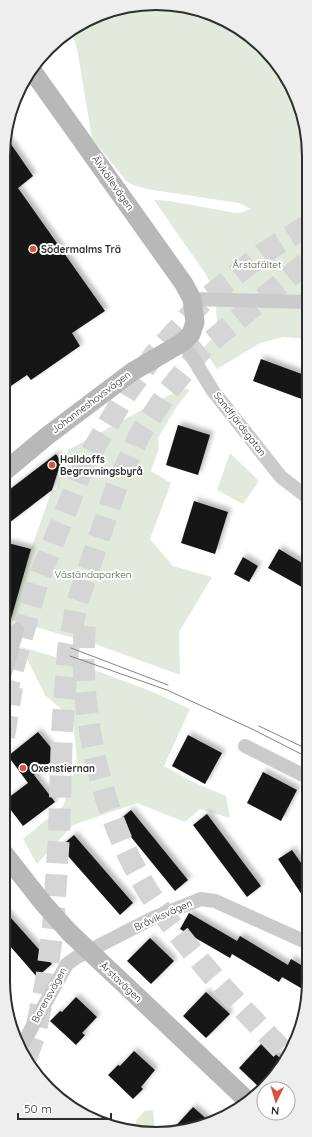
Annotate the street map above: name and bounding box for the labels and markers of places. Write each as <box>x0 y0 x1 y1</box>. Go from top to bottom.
place label: Södermalms Trä <box>41 243 121 256</box>
marker: Södermalms Trä <box>28 244 38 254</box>
place label: Halldoffs Begravningsbyrå <box>60 453 143 478</box>
marker: Halldoffs Begravningsbyrå <box>47 460 57 470</box>
place label: Oxenstiernan <box>31 762 95 775</box>
marker: Oxenstiernan <box>18 763 28 773</box>

